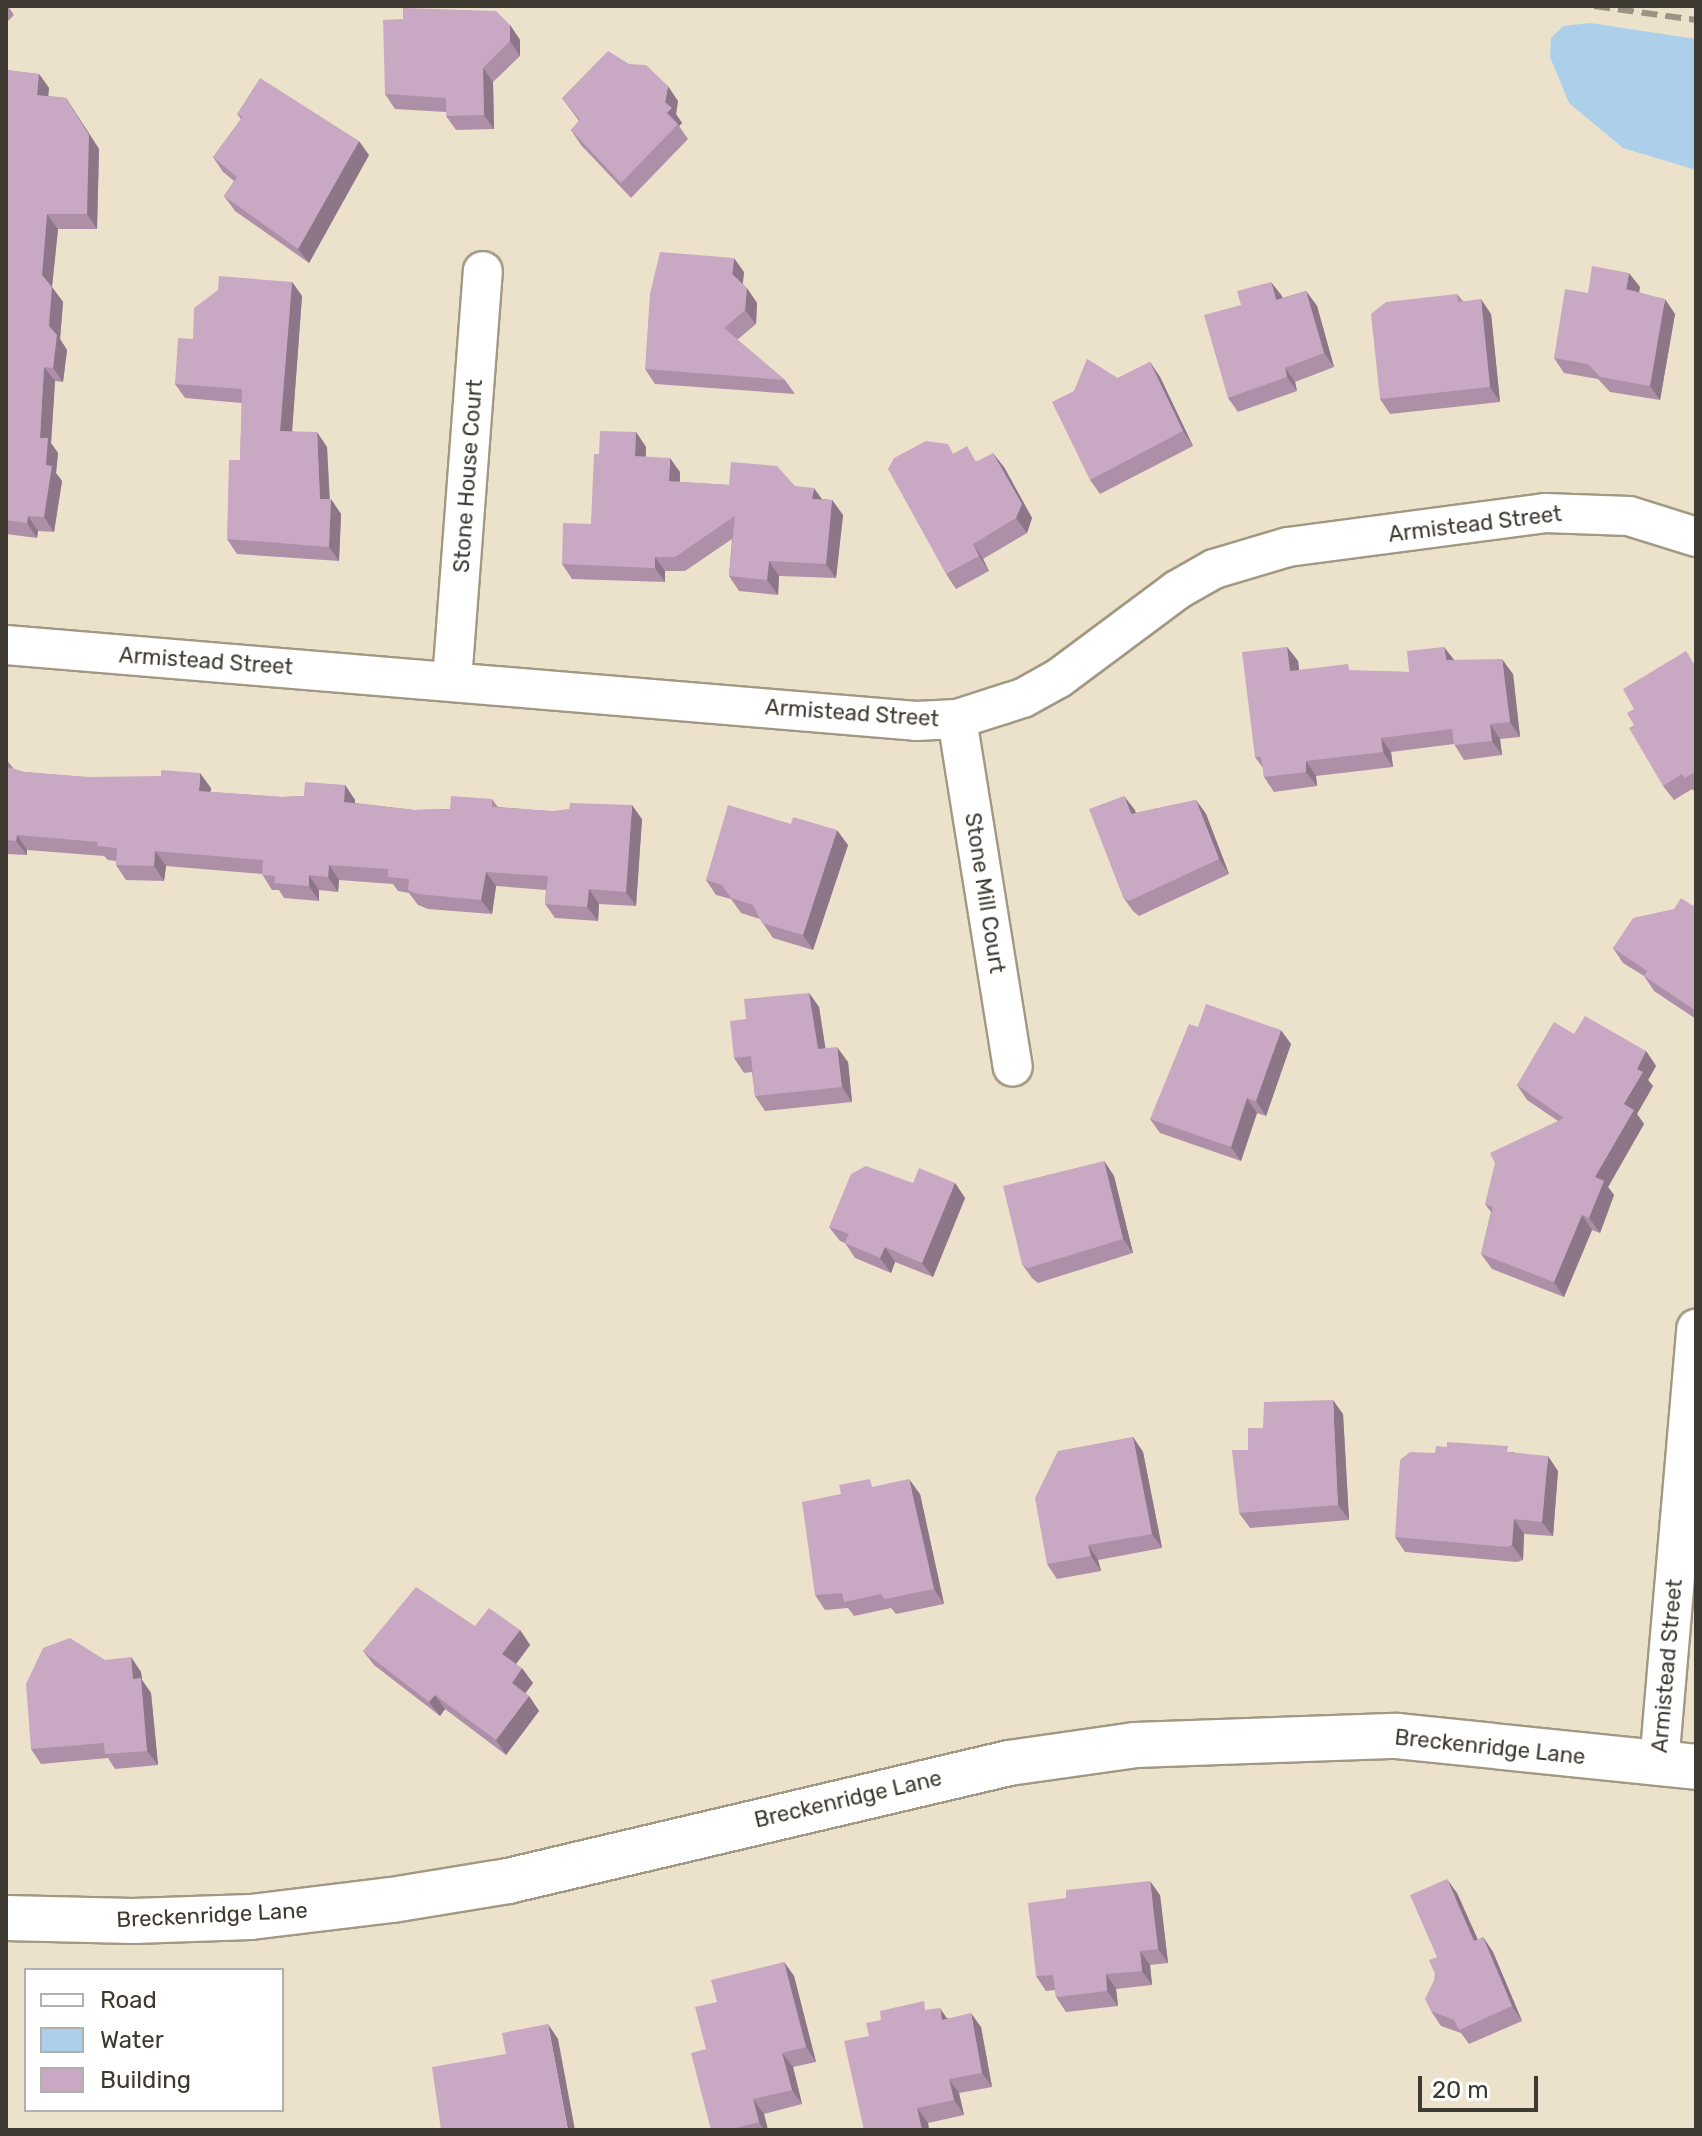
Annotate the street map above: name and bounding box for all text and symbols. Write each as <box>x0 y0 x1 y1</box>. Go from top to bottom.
street label: Stone House Court <box>448 378 488 574</box>
street label: Armistead Street <box>1387 500 1563 548</box>
street label: Armistead Street <box>118 642 294 680</box>
street label: Armistead Street <box>764 694 940 732</box>
street label: Stone Mill Court <box>959 811 1011 975</box>
street label: Armistead Street <box>1646 1578 1688 1754</box>
street label: Breckenridge Lane <box>1393 1724 1587 1770</box>
street label: Breckenridge Lane <box>752 1765 944 1833</box>
street label: Breckenridge Lane <box>116 1897 308 1933</box>
legend <box>24 1968 284 2112</box>
text: Road <box>100 1986 157 2014</box>
text: Water <box>100 2026 164 2054</box>
scale bar <box>1422 2060 1542 2110</box>
text: Building <box>100 2066 191 2094</box>
text: 20 m <box>1432 2076 1489 2104</box>

